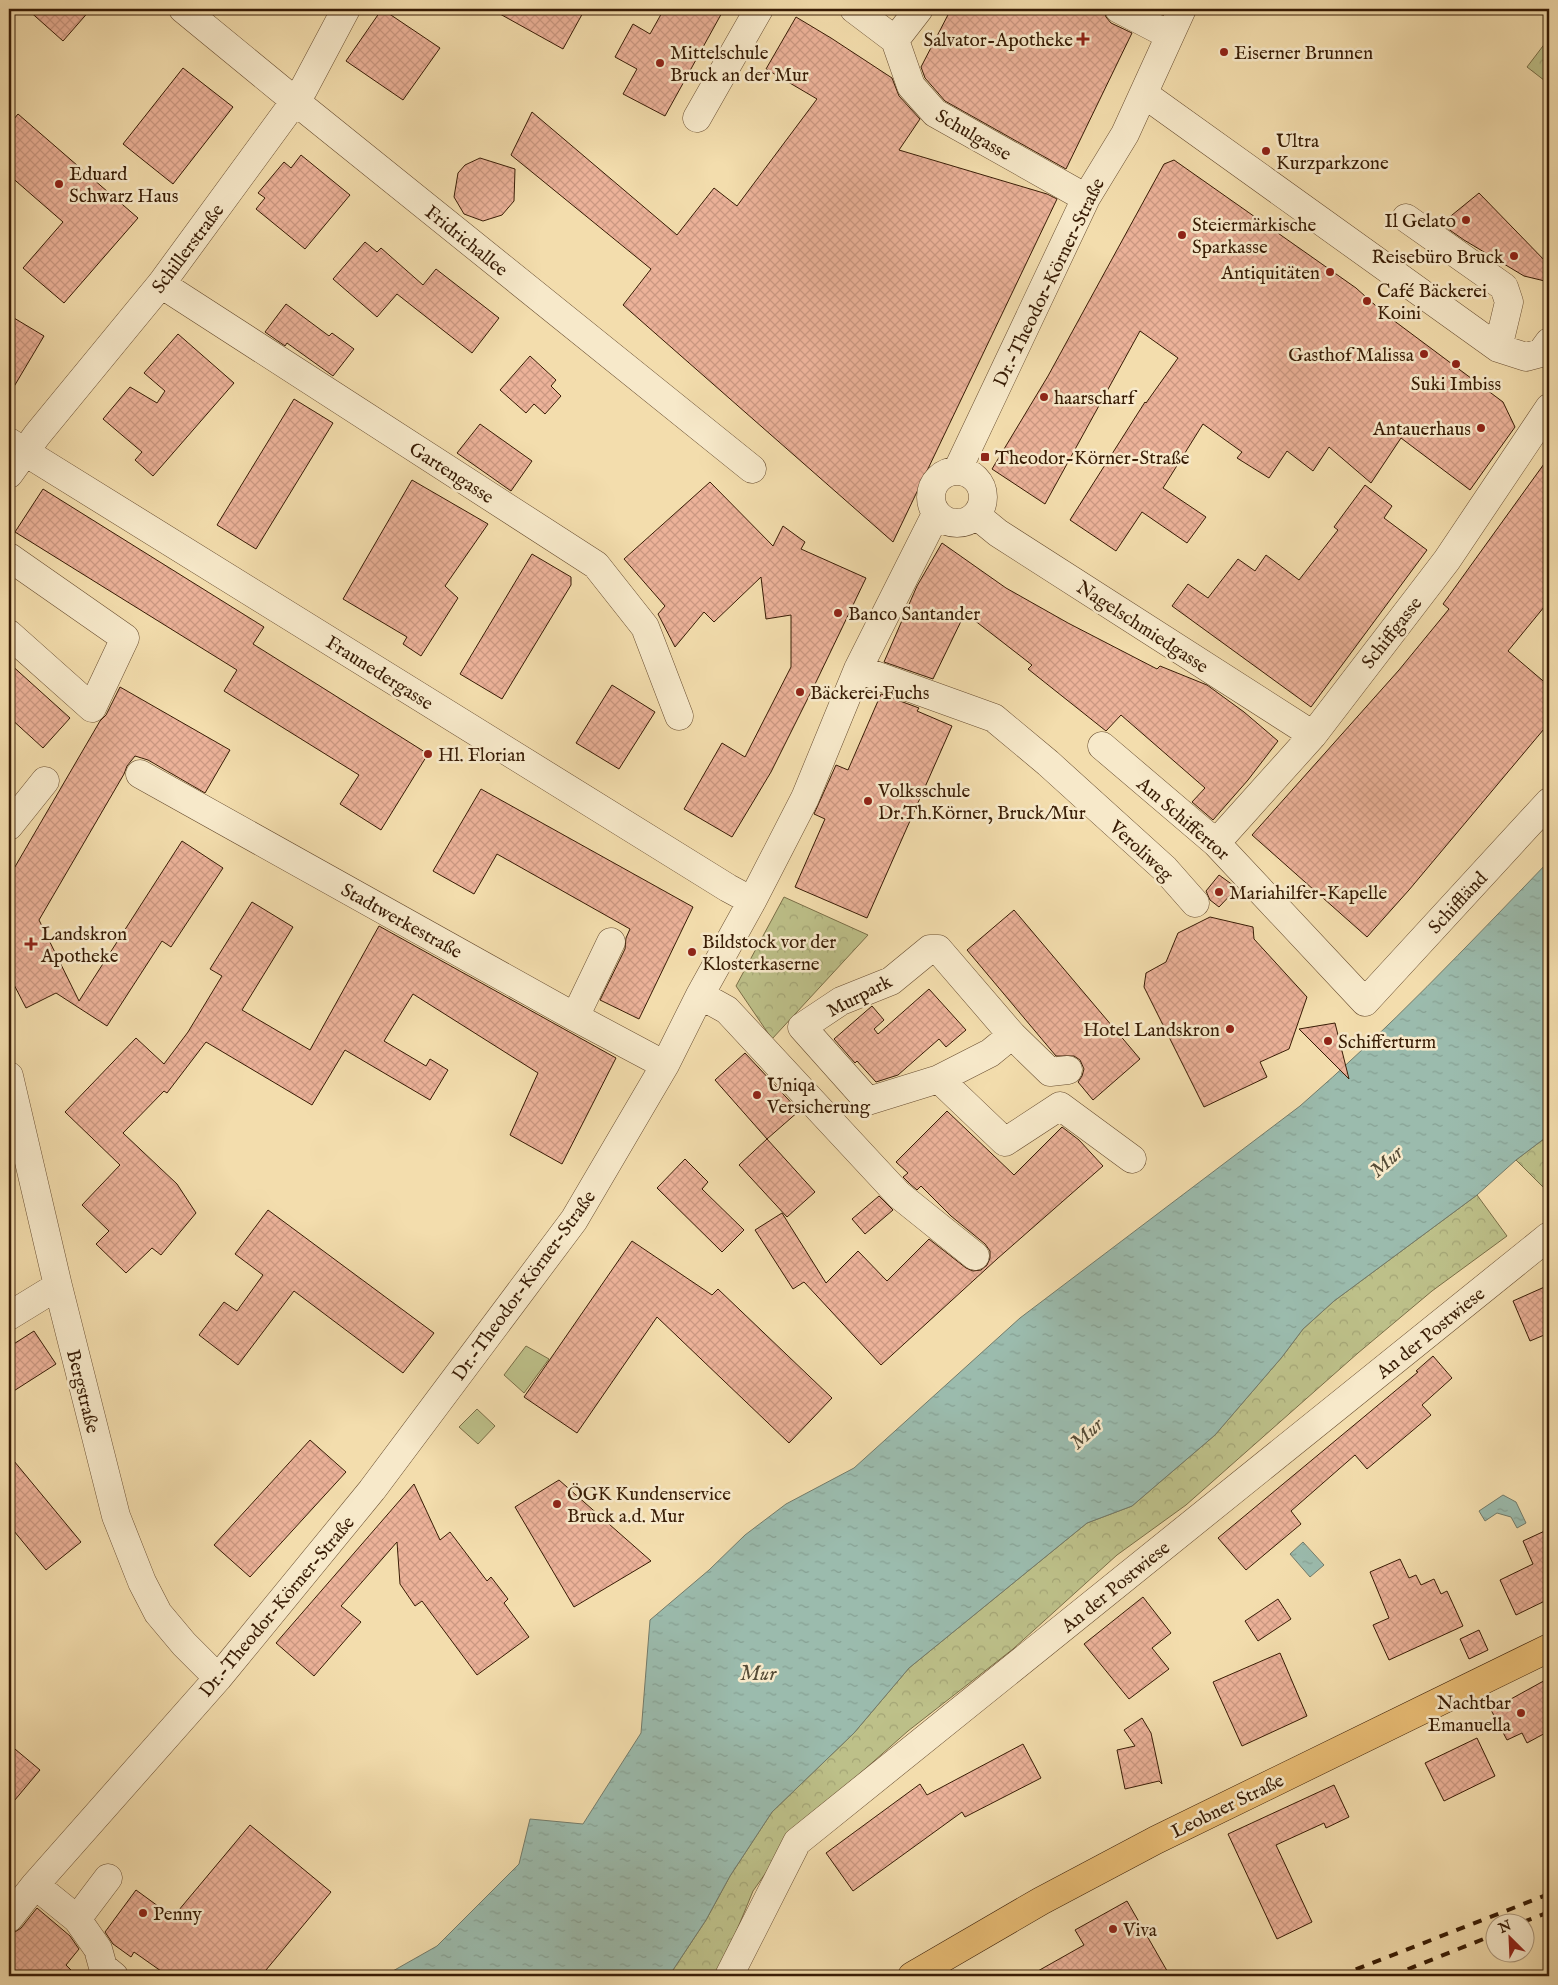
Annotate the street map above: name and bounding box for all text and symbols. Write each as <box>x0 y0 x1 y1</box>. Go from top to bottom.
place label: Salvator-Apotheke <box>924 29 1073 53</box>
marker: Salvator-Apotheke <box>1077 33 1089 45</box>
place label: Mittelschule Bruck an der Mur <box>670 42 809 88</box>
place label: Eiserner Brunnen <box>1234 42 1373 66</box>
marker: Eiserner Brunnen <box>1218 46 1230 58</box>
marker: Mittelschule Bruck an der Mur <box>654 57 666 69</box>
street label: Schulgasse <box>931 104 1015 167</box>
place label: Ultra Kurzparkzone <box>1276 130 1389 176</box>
marker: Ultra Kurzparkzone <box>1260 145 1272 157</box>
place label: Eduard Schwarz Haus <box>69 163 178 209</box>
street label: Dr.-Theodor-Körner-Straße <box>989 174 1111 391</box>
marker: Eduard Schwarz Haus <box>53 178 65 190</box>
street label: Schillerstraße <box>147 199 230 299</box>
street label: Fridrichallee <box>419 201 512 283</box>
place label: Il Gelato <box>1385 210 1456 234</box>
place label: Steiermärkische Sparkasse <box>1192 214 1317 260</box>
marker: Il Gelato <box>1460 214 1472 226</box>
marker: Steiermärkische Sparkasse <box>1176 229 1188 241</box>
place label: Reisebüro Bruck <box>1371 246 1505 270</box>
marker: Reisebüro Bruck <box>1508 250 1520 262</box>
place label: Antiquitäten <box>1220 262 1320 286</box>
marker: Antiquitäten <box>1324 266 1336 278</box>
place label: Café Bäckerei Koini <box>1377 280 1487 326</box>
marker: Café Bäckerei Koini <box>1361 295 1373 307</box>
place label: Gasthof Malissa <box>1288 344 1415 368</box>
marker: Gasthof Malissa <box>1418 348 1430 360</box>
marker: Suki Imbiss <box>1450 358 1462 370</box>
place label: Suki Imbiss <box>1411 373 1501 397</box>
place label: haarscharf <box>1054 387 1138 411</box>
marker: haarscharf <box>1038 391 1050 403</box>
place label: Antauerhaus <box>1372 418 1471 442</box>
marker: Antauerhaus <box>1475 422 1487 434</box>
street label: Gartengasse <box>404 437 498 510</box>
place label: Theodor-Körner-Straße <box>995 447 1190 471</box>
marker: Theodor-Körner-Straße <box>979 451 991 463</box>
street label: Nagelschmiedgasse <box>1071 576 1213 679</box>
street label: Schiffgasse <box>1357 592 1428 674</box>
place label: Banco Santander <box>848 603 980 627</box>
marker: Banco Santander <box>832 607 844 619</box>
street label: Fraunedergasse <box>321 631 437 716</box>
place label: Bäckerei Fuchs <box>810 682 929 706</box>
marker: Bäckerei Fuchs <box>794 686 806 698</box>
place label: Hl. Florian <box>438 744 525 768</box>
marker: Hl. Florian <box>422 748 434 760</box>
street label: Am Schiffertor <box>1131 772 1234 866</box>
place label: Volksschule Dr.Th.Körner, Bruck/Mur <box>877 780 1086 826</box>
marker: Volksschule Dr.Th.Körner, Bruck/Mur <box>862 795 874 807</box>
street label: Veroliweg <box>1103 815 1178 888</box>
street label: Schiffländ <box>1424 867 1494 940</box>
street label: Stadtwerkestraße <box>336 879 466 965</box>
place label: Mariahilfer-Kapelle <box>1229 882 1387 906</box>
marker: Mariahilfer-Kapelle <box>1213 886 1225 898</box>
place label: Landskron Apotheke <box>40 923 127 969</box>
place label: Bildstock vor der Klosterkaserne <box>702 931 836 977</box>
marker: Landskron Apotheke <box>25 938 37 950</box>
marker: Bildstock vor der Klosterkaserne <box>686 946 698 958</box>
street label: Murpark <box>823 970 897 1023</box>
place label: Hotel Landskron <box>1083 1019 1220 1043</box>
marker: Hotel Landskron <box>1224 1023 1236 1035</box>
place label: Schifferturm <box>1338 1031 1436 1055</box>
marker: Schifferturm <box>1322 1035 1334 1047</box>
place label: Uniqa Versicherung <box>766 1074 871 1120</box>
marker: Uniqa Versicherung <box>751 1089 763 1101</box>
water label: Mur <box>1365 1140 1410 1183</box>
street label: Dr.-Theodor-Körner-Straße <box>447 1186 602 1386</box>
street label: An der Postwiese <box>1371 1282 1491 1385</box>
street label: Bergstraße <box>60 1347 104 1436</box>
water label: Mur <box>1065 1412 1110 1455</box>
place label: ÖGK Kundenservice Bruck a.d. Mur <box>567 1483 731 1529</box>
marker: ÖGK Kundenservice Bruck a.d. Mur <box>551 1498 563 1510</box>
street label: Dr.-Theodor-Körner-Straße <box>195 1511 361 1703</box>
street label: An der Postwiese <box>1056 1536 1176 1639</box>
water label: Mur <box>740 1662 777 1687</box>
place label: Nachtbar Emanuella <box>1428 1692 1512 1738</box>
marker: Nachtbar Emanuella <box>1515 1707 1527 1719</box>
street label: Leobner Straße <box>1167 1769 1289 1844</box>
place label: Penny <box>153 1903 203 1927</box>
marker: Penny <box>137 1907 149 1919</box>
north arrow <box>1486 1912 1536 1962</box>
text: N <box>1495 1916 1514 1938</box>
place label: Viva <box>1122 1919 1158 1943</box>
marker: Viva <box>1107 1923 1119 1935</box>

